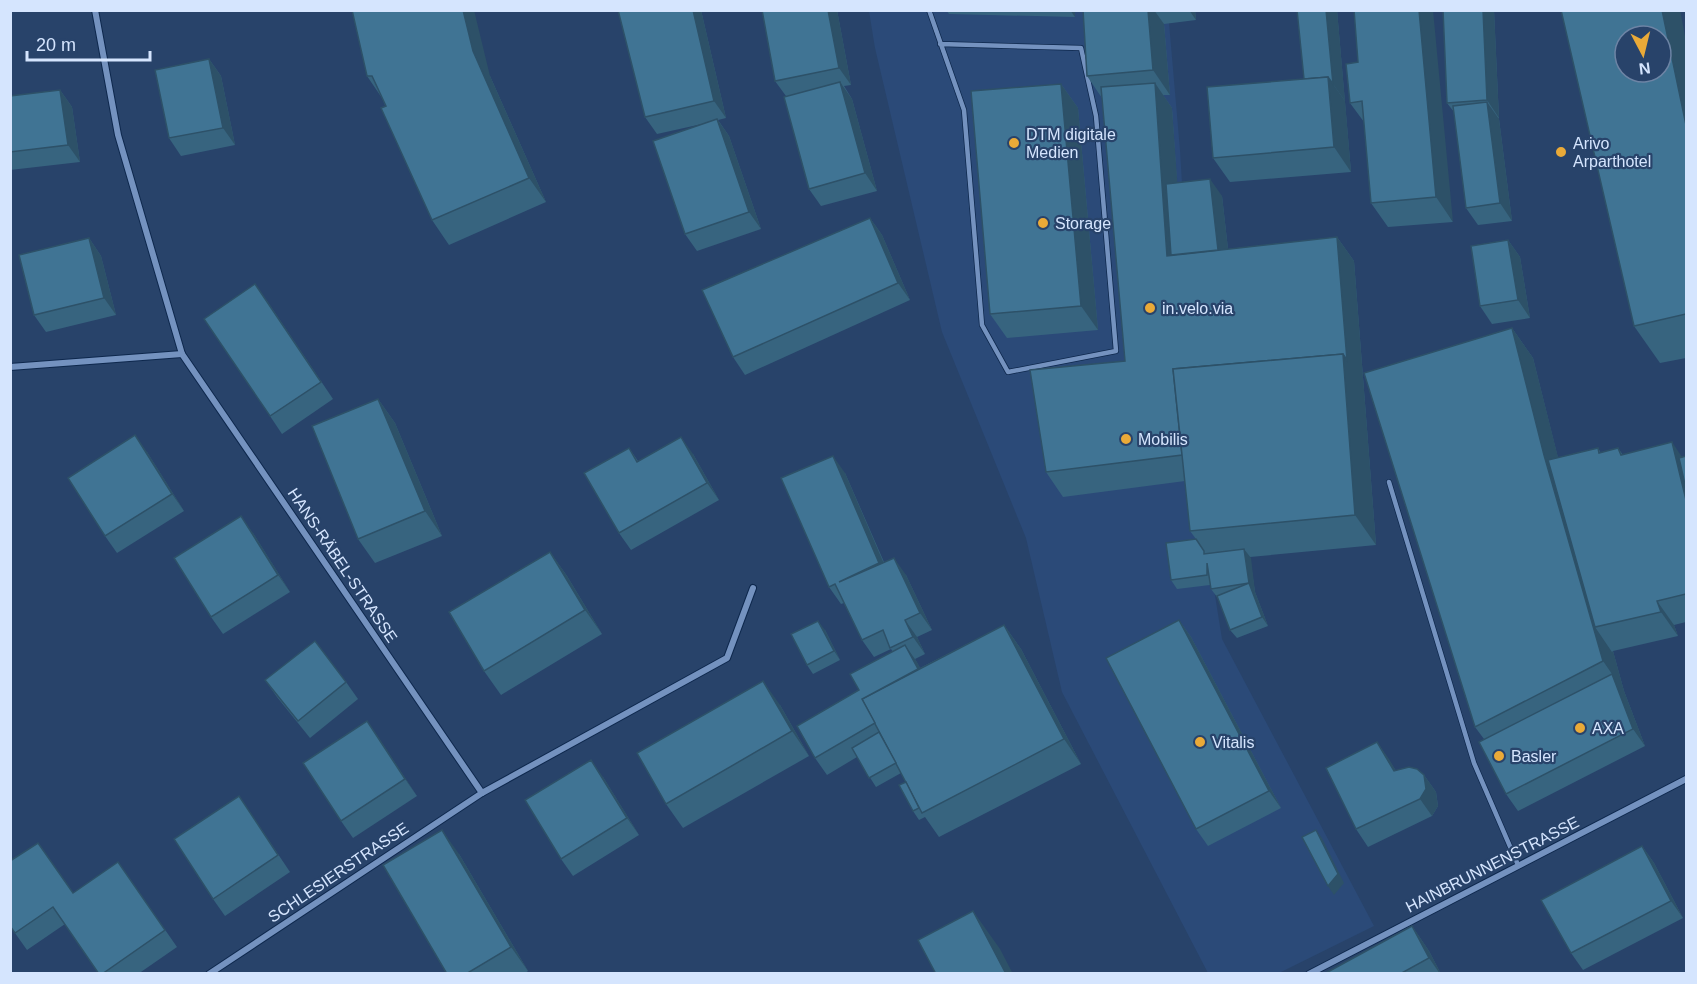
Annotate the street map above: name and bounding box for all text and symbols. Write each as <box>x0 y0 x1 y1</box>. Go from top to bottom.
scale bar <box>27 24 150 62</box>
north arrow <box>1613 24 1673 84</box>
text: 20 m <box>36 35 76 55</box>
text: N <box>1638 59 1652 78</box>
place label: DTM digitale Medien <box>1026 126 1116 161</box>
place label: Arivo Arparthotel <box>1573 135 1651 170</box>
marker: DTM digitale Medien <box>1007 136 1021 150</box>
marker: Arivo Arparthotel <box>1554 145 1568 159</box>
place label: Storage <box>1055 215 1111 232</box>
marker: Storage <box>1036 216 1050 230</box>
place label: in.velo.via <box>1162 300 1233 317</box>
marker: in.velo.via <box>1143 301 1157 315</box>
place label: Mobilis <box>1138 431 1188 448</box>
marker: Mobilis <box>1119 432 1133 446</box>
street label: HANS-RÄBEL-STRASSE <box>285 485 401 646</box>
place label: AXA <box>1592 720 1624 737</box>
marker: AXA <box>1573 721 1587 735</box>
place label: Vitalis <box>1212 734 1254 751</box>
marker: Vitalis <box>1193 735 1207 749</box>
place label: Basler <box>1511 748 1557 765</box>
marker: Basler <box>1492 749 1506 763</box>
street label: HAINBRUNNENSTRASSE <box>1403 813 1582 916</box>
street label: SCHLESIERSTRASSE <box>265 819 412 926</box>

